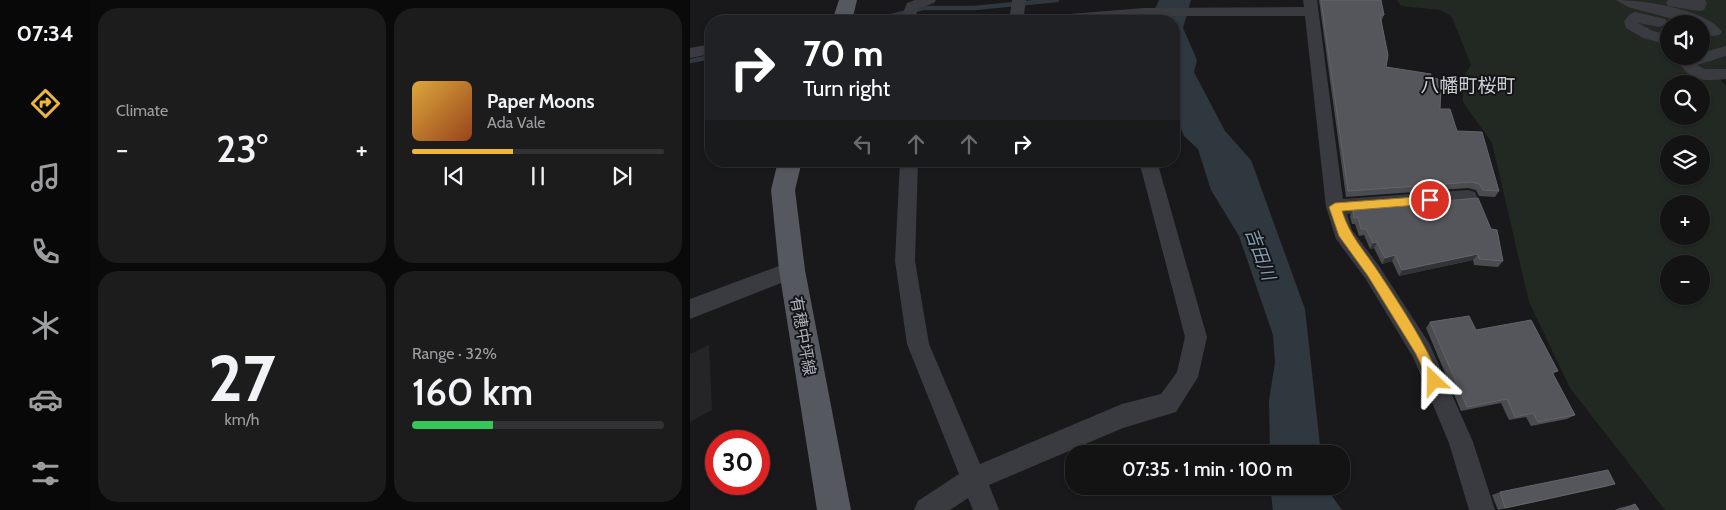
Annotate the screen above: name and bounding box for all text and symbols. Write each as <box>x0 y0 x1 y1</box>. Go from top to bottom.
map controls <box>1660 15 1710 305</box>
button: sound <box>1660 15 1710 65</box>
text: 07:34 <box>16 20 74 47</box>
text: 70 m <box>803 32 884 75</box>
icon: right <box>720 35 785 100</box>
district label: 八幡町桜町 <box>1420 74 1516 97</box>
text: Turn right <box>803 75 890 102</box>
button: search <box>1660 75 1710 125</box>
icon: directions <box>28 86 63 121</box>
text: Paper Moons <box>487 90 595 113</box>
text: Climate <box>116 101 168 120</box>
text: Ada Vale <box>487 113 546 132</box>
text: 23° <box>216 125 268 172</box>
icon: left <box>849 130 877 158</box>
icon: ahead <box>902 130 930 158</box>
icon: ahead <box>955 130 983 158</box>
icon: right <box>1008 130 1036 158</box>
text: − <box>116 132 128 166</box>
text: + <box>356 132 368 166</box>
button: layers <box>1660 135 1710 185</box>
icon: music <box>28 160 63 195</box>
icon: previous <box>440 162 468 190</box>
icon: pause <box>524 162 552 190</box>
icon: next <box>608 162 636 190</box>
pin <box>1409 179 1451 221</box>
icon: arrive <box>1416 186 1444 214</box>
button: + <box>1660 195 1710 245</box>
water label: 吉田川 <box>1240 225 1280 285</box>
icon: phone <box>28 234 63 269</box>
button: − <box>1660 255 1710 305</box>
street label: 有穂中坪線 <box>787 295 819 377</box>
icon: climate <box>28 308 63 343</box>
text: 27 <box>208 338 276 417</box>
text: Range · 32% <box>412 344 497 363</box>
position arrow <box>1407 354 1459 406</box>
text: 160 km <box>412 368 533 415</box>
icon: car <box>28 382 63 417</box>
text: km/h <box>224 410 260 429</box>
speed limit sign: 30 <box>705 430 770 495</box>
icon: filters <box>28 456 63 491</box>
text: 07:35 · 1 min · 100 m <box>1122 458 1293 481</box>

